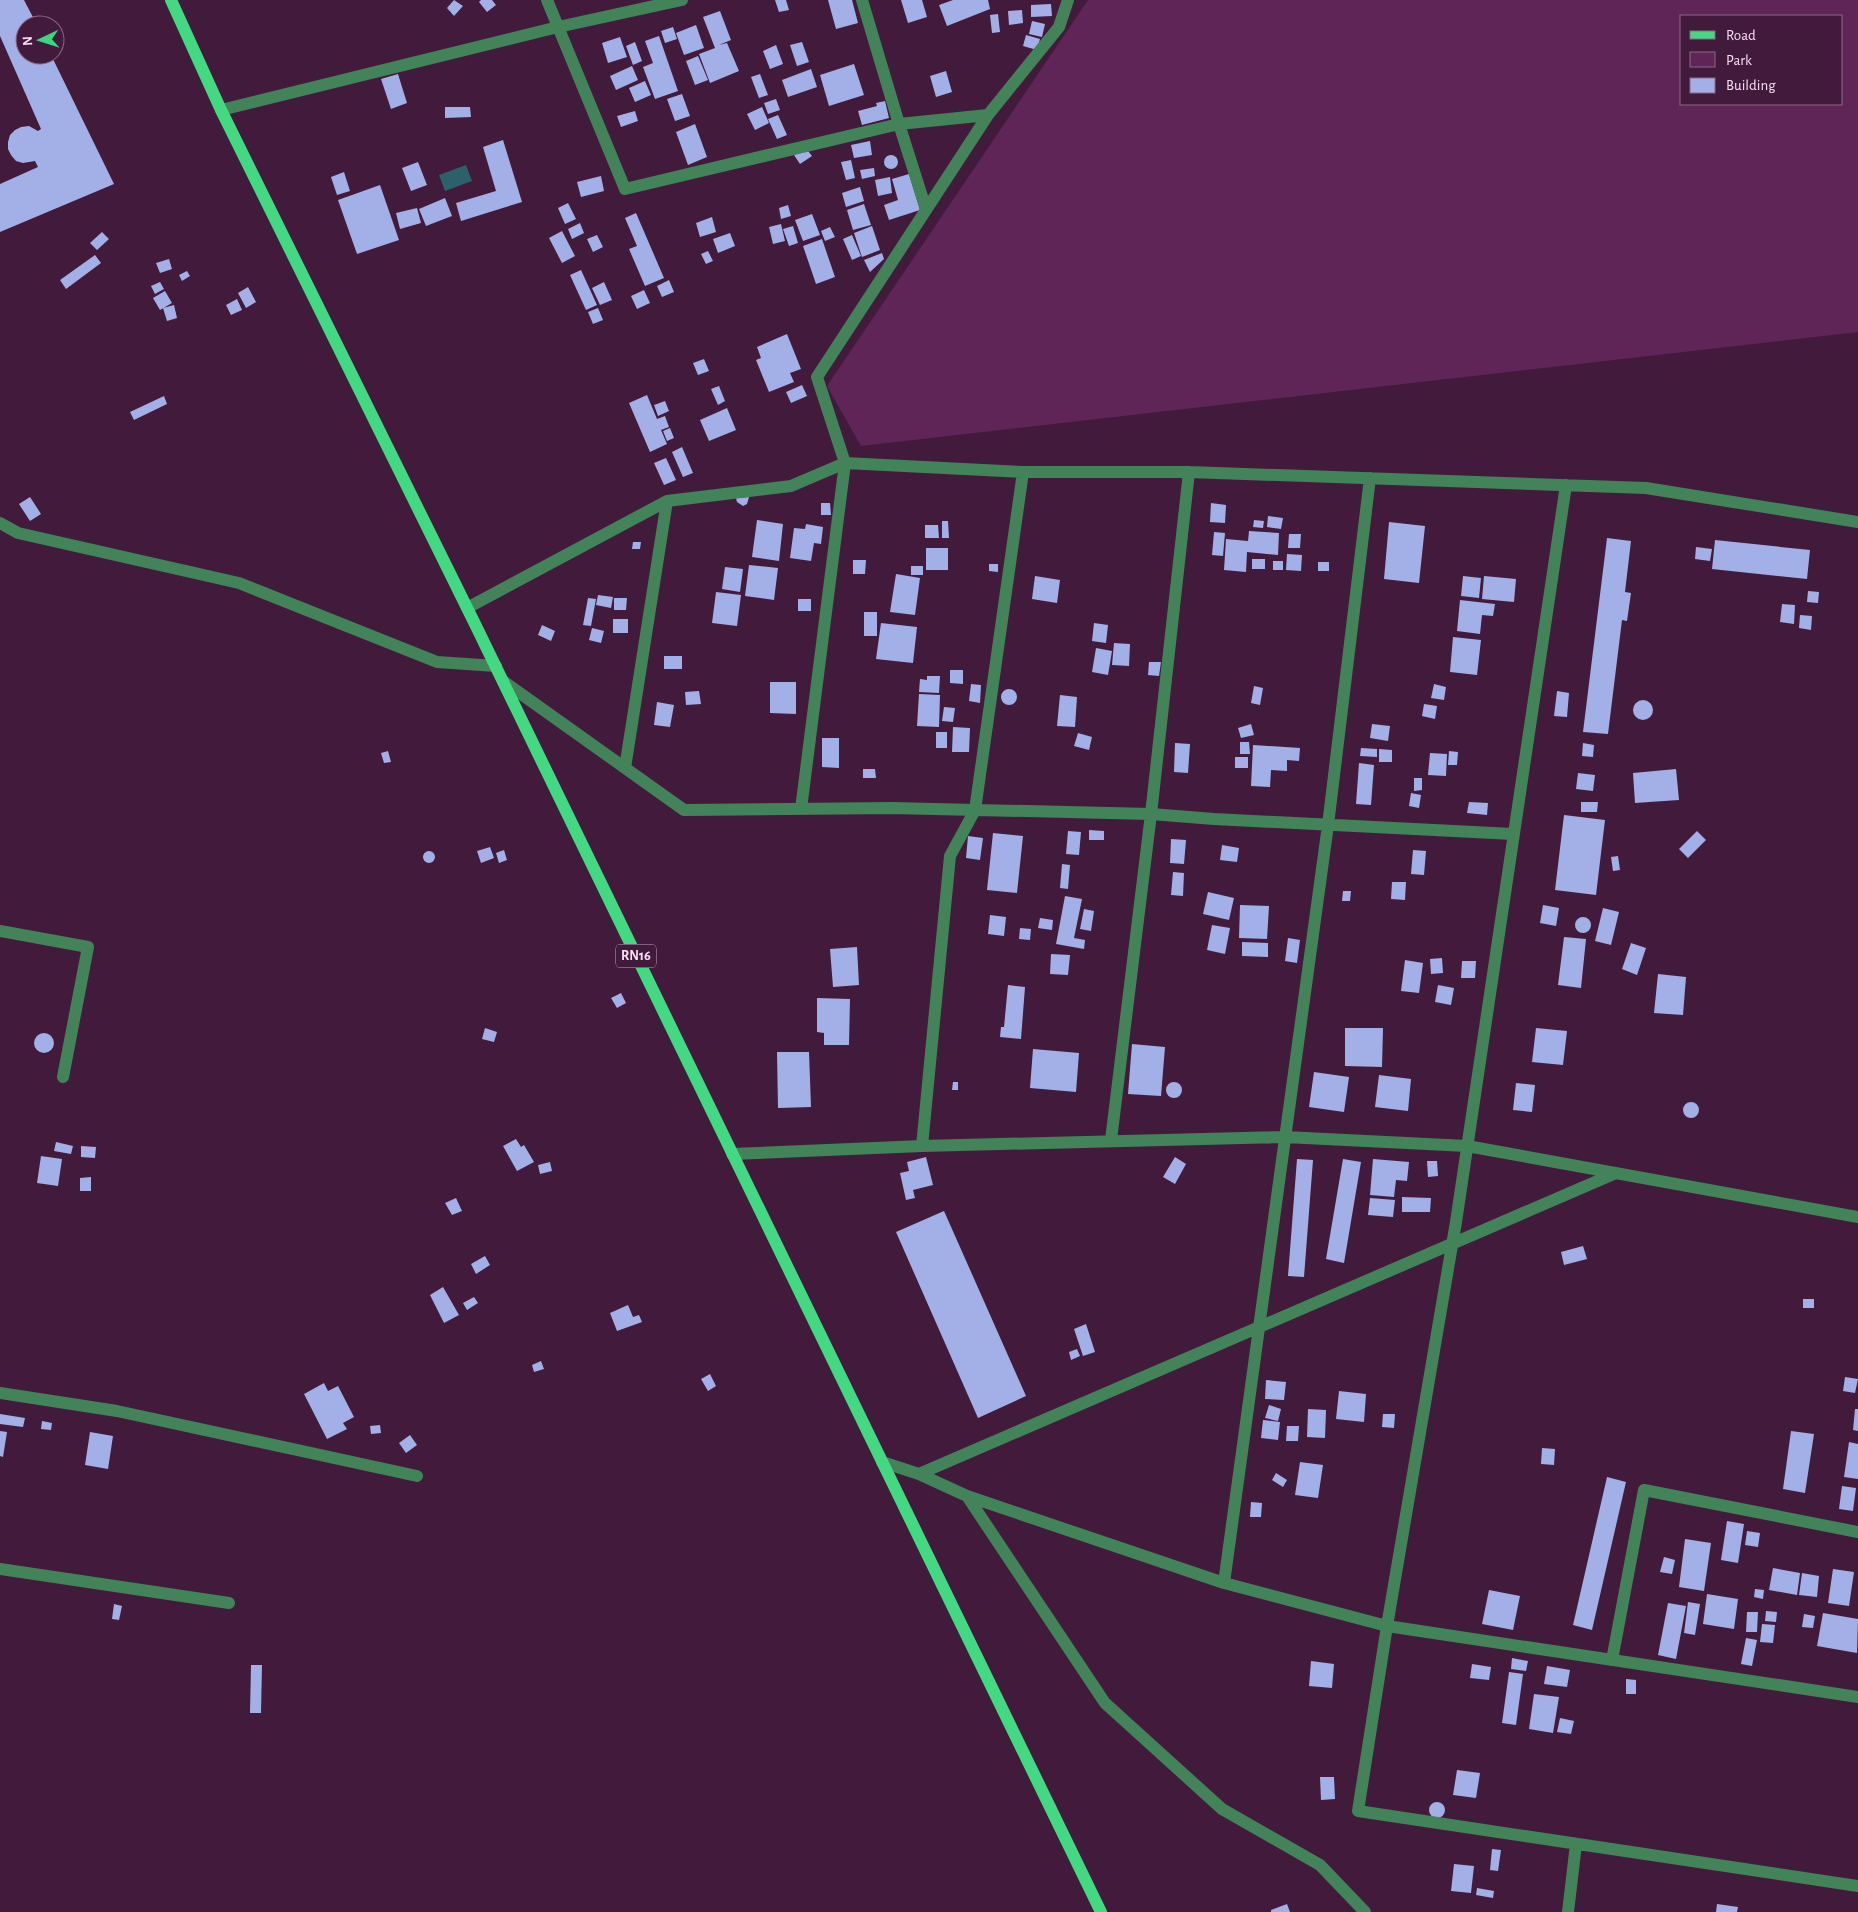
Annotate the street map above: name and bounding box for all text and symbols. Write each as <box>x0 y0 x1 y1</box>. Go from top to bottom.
north arrow <box>15 15 65 65</box>
legend <box>1680 15 1843 105</box>
text: Road <box>1726 28 1756 43</box>
text: N <box>21 35 35 46</box>
text: Park <box>1726 53 1752 68</box>
text: Building <box>1726 78 1776 93</box>
road number: RN16 <box>616 944 656 968</box>

